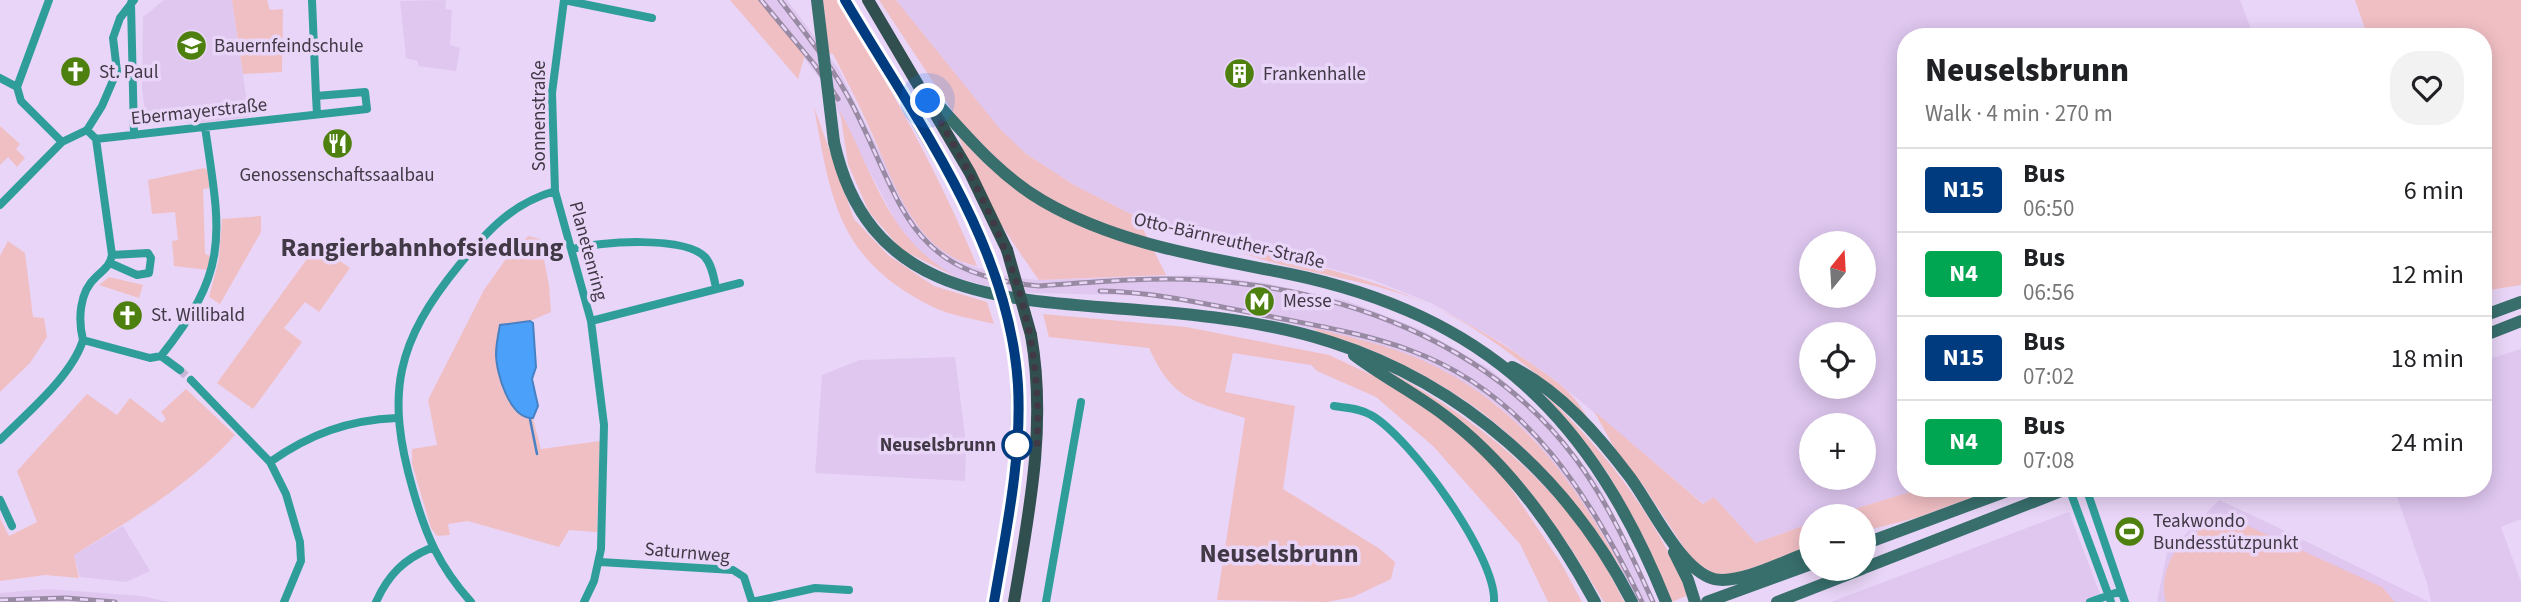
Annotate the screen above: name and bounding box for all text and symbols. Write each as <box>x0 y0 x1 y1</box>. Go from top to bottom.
school or university icon: Bauernfeindschule <box>174 29 208 63</box>
place label: Bauernfeindschule <box>214 33 363 60</box>
text: Neuselsbrunn <box>1925 47 2129 94</box>
button: heart <box>2390 51 2464 125</box>
church icon: St. Paul <box>59 55 93 89</box>
building icon: Frankenhalle <box>1223 57 1257 91</box>
place label: St. Paul <box>99 59 159 86</box>
street label: Sonnenstraße <box>526 60 553 172</box>
place label: Frankenhalle <box>1263 61 1366 88</box>
your location <box>910 83 945 118</box>
street label: Ebermayerstraße <box>130 91 268 133</box>
text: Walk · 4 min · 270 m <box>1925 97 2113 130</box>
restaurant icon: Genossenschaftssaalbau <box>320 127 354 161</box>
text: Bus <box>2023 155 2065 192</box>
place label: Genossenschaftssaalbau <box>239 162 435 189</box>
text: N15 <box>1943 172 1984 207</box>
text: 6 min <box>2404 172 2464 209</box>
text: 06:50 <box>2023 192 2074 225</box>
street label: Planetenring <box>562 198 614 304</box>
street label: Otto-Bärnreuther-Straße <box>1131 206 1327 276</box>
district label: Rangierbahnhofsiedlung <box>280 229 564 266</box>
north arrow <box>1799 231 1876 308</box>
map controls <box>1799 231 1876 581</box>
text: Bus <box>2023 239 2065 276</box>
text: N4 <box>1949 256 1978 291</box>
text: 12 min <box>2391 256 2464 293</box>
text: 06:56 <box>2023 276 2074 309</box>
metro station icon: Messe <box>1243 284 1277 318</box>
place label: Messe <box>1283 288 1332 315</box>
church icon: St. Willibald <box>111 298 145 332</box>
place label: St. Willibald <box>151 302 245 329</box>
button: locate <box>1799 322 1876 399</box>
text: Bus <box>2023 323 2065 360</box>
text: N15 <box>1943 340 1984 375</box>
text: 18 min <box>2391 340 2464 377</box>
text: 07:02 <box>2023 360 2074 393</box>
text: Bus <box>2023 407 2065 444</box>
button: + <box>1799 413 1876 490</box>
text: N4 <box>1949 424 1978 459</box>
text: 24 min <box>2391 424 2464 461</box>
marker: Neuselsbrunn <box>1002 430 1032 460</box>
place label: Neuselsbrunn <box>880 432 996 459</box>
text: 07:08 <box>2023 444 2074 477</box>
button: − <box>1799 504 1876 581</box>
place label: Teakwondo Bundesstützpunkt <box>2153 508 2299 557</box>
sports icon: Teakwondo Bundesstützpunkt <box>2113 515 2147 549</box>
district label: Neuselsbrunn <box>1199 535 1359 572</box>
street label: Saturnweg <box>643 536 731 570</box>

